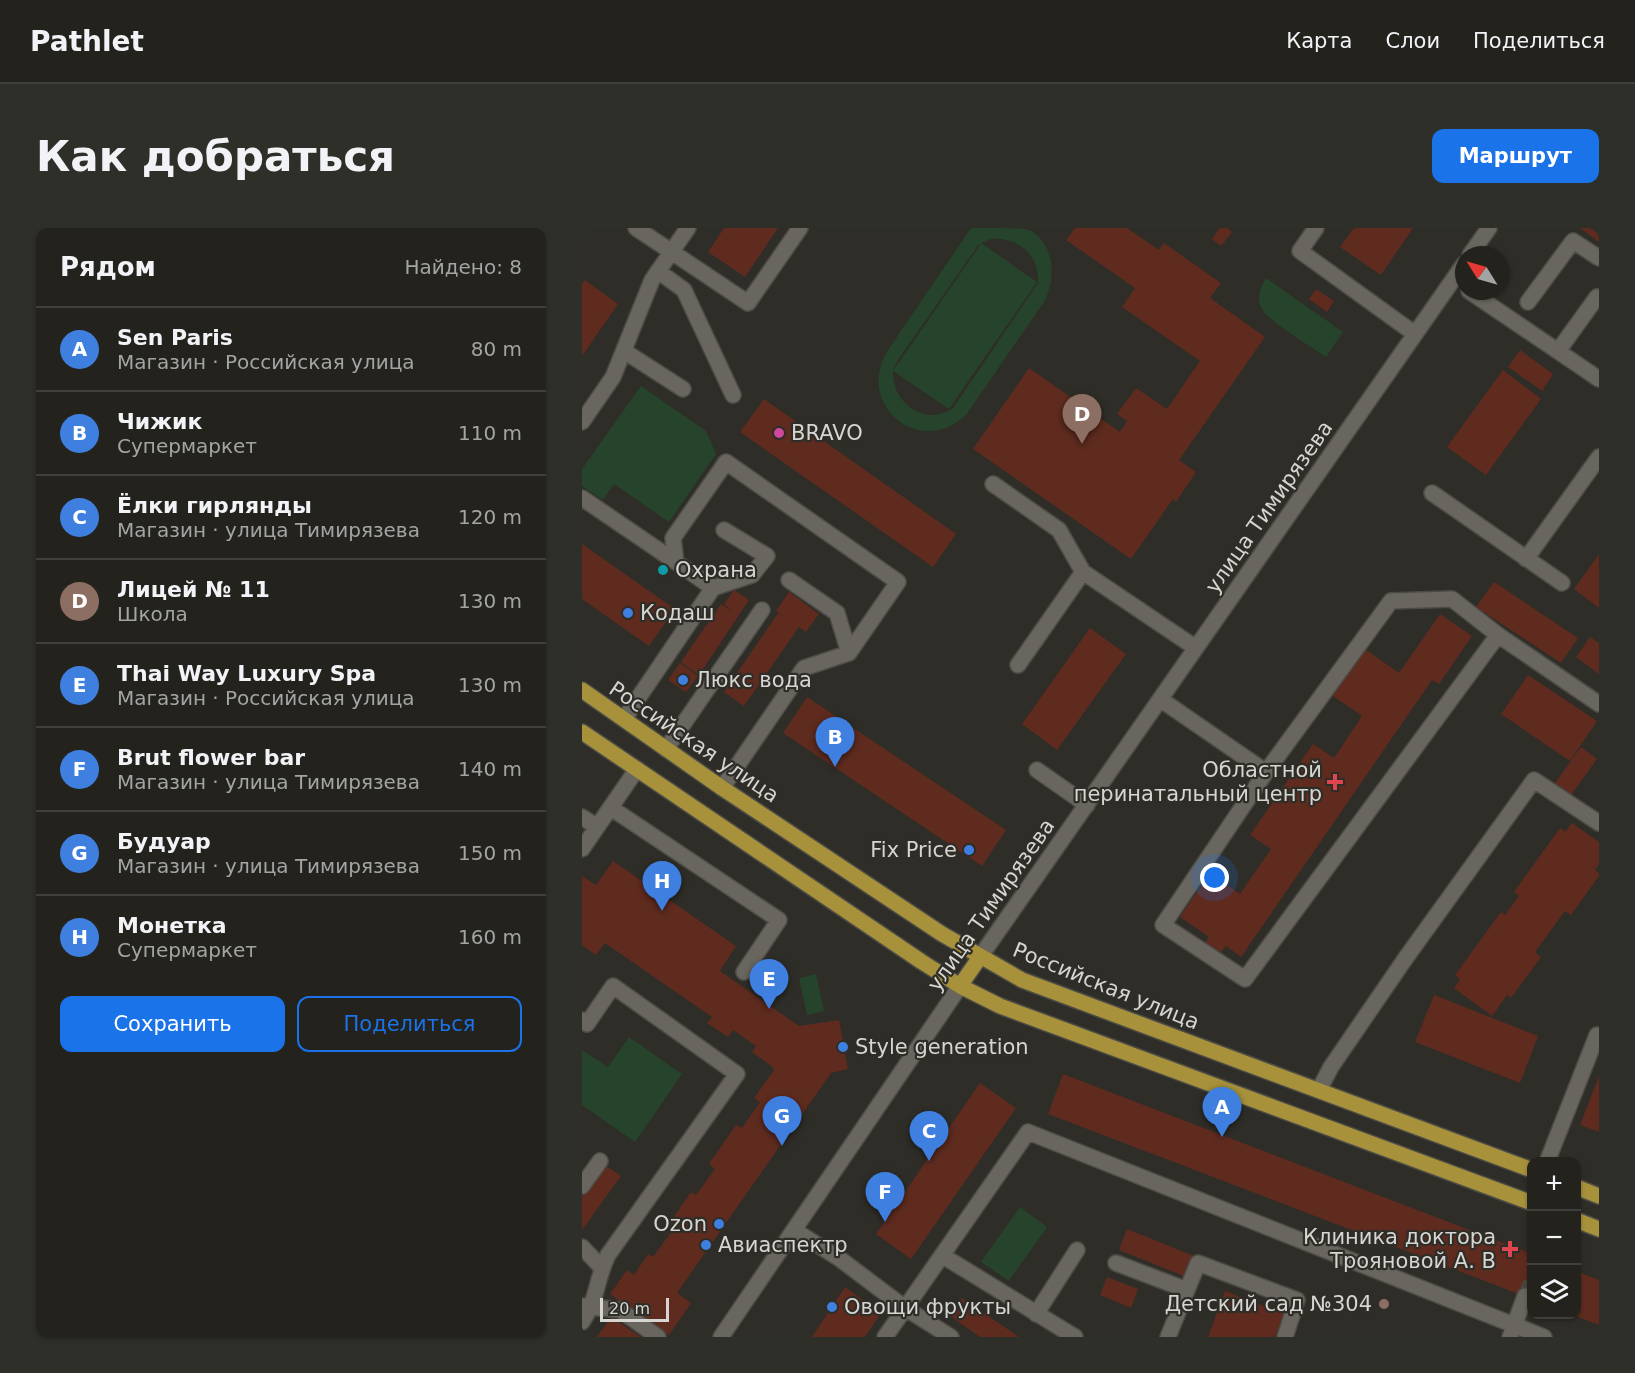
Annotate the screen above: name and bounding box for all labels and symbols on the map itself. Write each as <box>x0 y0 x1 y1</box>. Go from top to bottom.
north arrow <box>1455 246 1509 300</box>
pin: D <box>1062 394 1102 444</box>
street label: улица Тимирязева <box>1200 416 1338 598</box>
place label: BRAVO <box>791 421 863 445</box>
marker: BRAVO <box>772 426 786 440</box>
place label: Охрана <box>675 558 757 582</box>
marker: Охрана <box>656 563 670 577</box>
place label: Кодаш <box>640 601 714 625</box>
marker: Кодаш <box>621 606 635 620</box>
place label: Люкс вода <box>695 668 812 692</box>
marker: Люкс вода <box>676 673 690 687</box>
street label: Российская улица <box>605 676 783 808</box>
pin: B <box>816 718 854 767</box>
place label: Областной перинатальный центр <box>1074 758 1322 806</box>
marker: Областной перинатальный центр <box>1326 773 1344 791</box>
street label: улица Тимирязева <box>922 814 1060 996</box>
place label: Fix Price <box>870 838 957 862</box>
marker: Fix Price <box>962 843 976 857</box>
pin: H <box>642 862 682 911</box>
your location <box>1200 863 1229 892</box>
street label: Российская улица <box>1009 938 1203 1034</box>
pin: E <box>750 960 789 1009</box>
place label: Style generation <box>855 1035 1029 1059</box>
marker: Style generation <box>836 1040 850 1054</box>
pin: A <box>1202 1088 1242 1137</box>
pin: G <box>762 1096 802 1146</box>
pin: C <box>910 1112 948 1161</box>
pin: F <box>866 1172 904 1222</box>
place label: Ozon <box>653 1212 707 1236</box>
marker: Ozon <box>712 1217 726 1231</box>
place label: Клиника доктора Трояновой А. В <box>1303 1225 1496 1273</box>
place label: Авиаспектр <box>718 1233 848 1257</box>
marker: Авиаспектр <box>699 1238 713 1252</box>
marker: Клиника доктора Трояновой А. В <box>1501 1240 1519 1258</box>
place label: Детский сад №304 <box>1165 1292 1372 1316</box>
scale bar <box>600 1295 669 1322</box>
place label: Овощи фрукты <box>844 1295 1011 1319</box>
marker: Детский сад №304 <box>1377 1297 1391 1311</box>
marker: Овощи фрукты <box>825 1300 839 1314</box>

